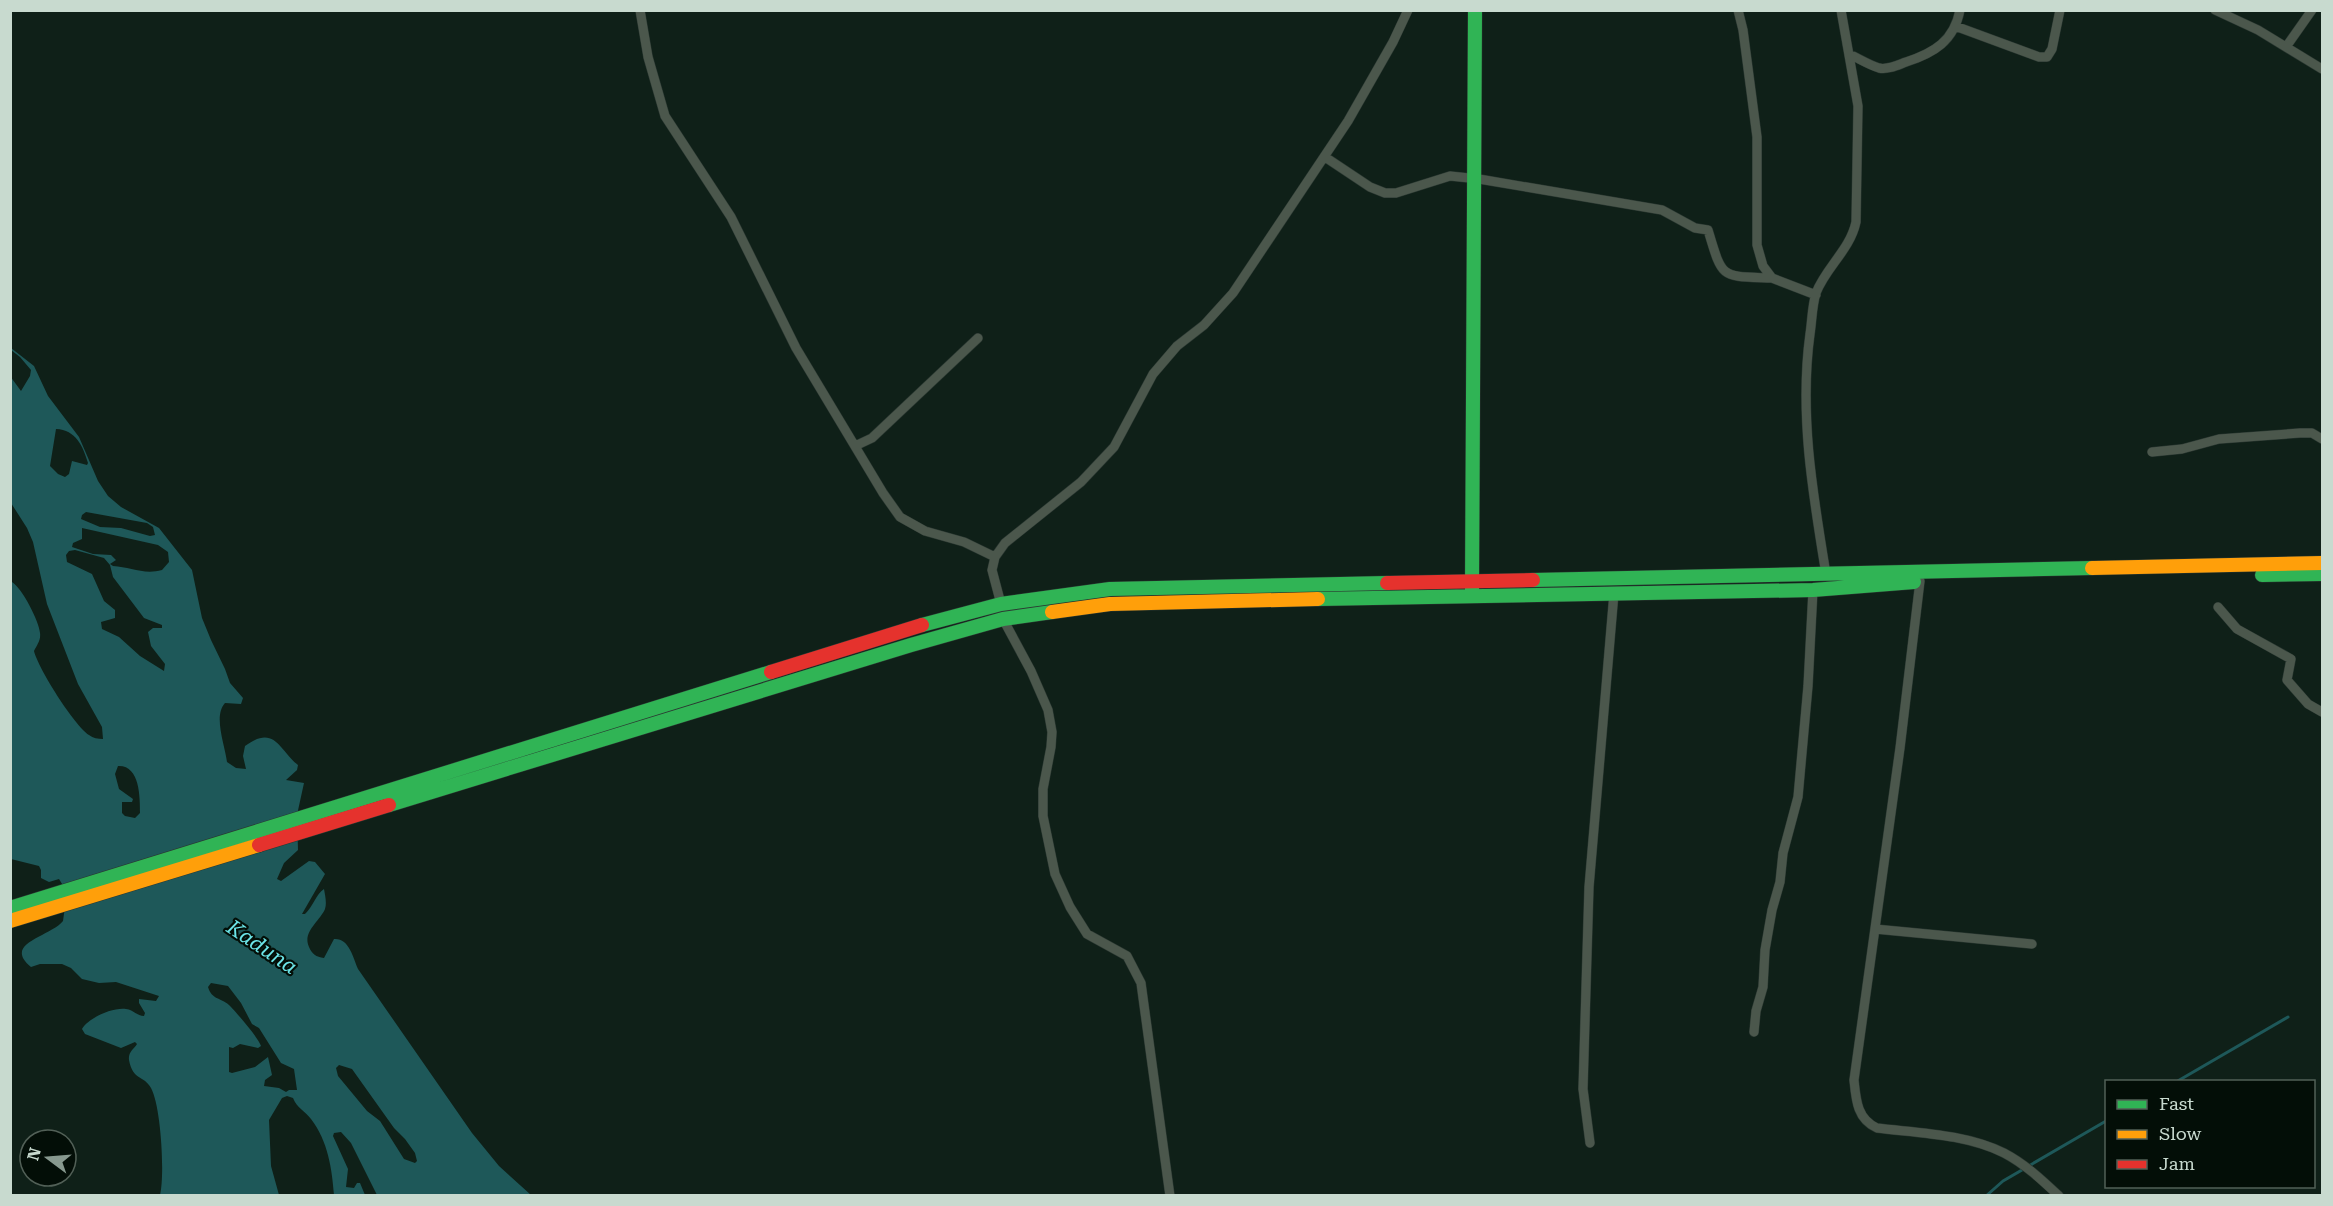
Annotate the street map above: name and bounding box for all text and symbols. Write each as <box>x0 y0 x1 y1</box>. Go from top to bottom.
water label: Kaduna <box>222 914 302 979</box>
legend <box>2105 1080 2315 1188</box>
text: Fast <box>2159 1093 2194 1114</box>
text: Slow <box>2159 1123 2201 1144</box>
north arrow <box>18 1128 78 1188</box>
text: N <box>23 1145 45 1163</box>
text: Jam <box>2159 1153 2195 1174</box>

